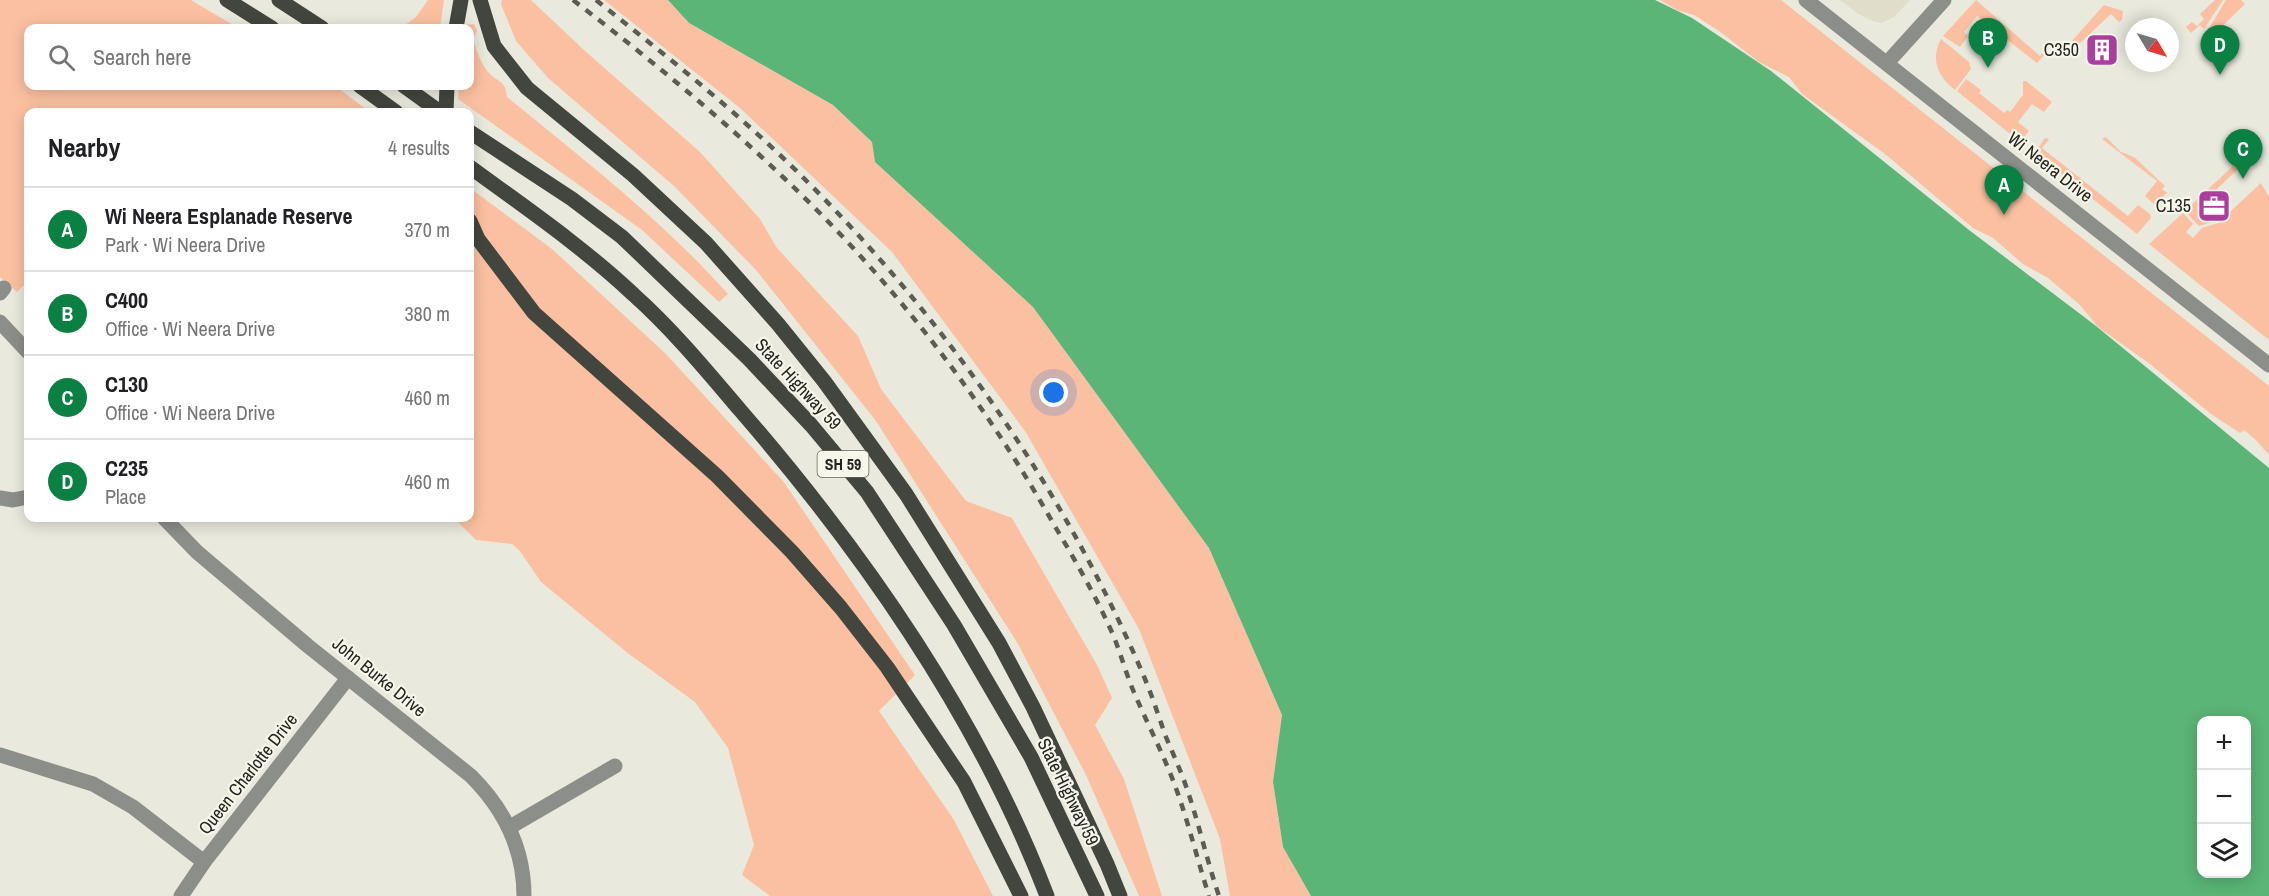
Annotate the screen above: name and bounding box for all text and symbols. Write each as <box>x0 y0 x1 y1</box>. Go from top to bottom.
north arrow <box>2125 18 2179 72</box>
pin: B <box>1968 19 2008 68</box>
search box <box>24 24 474 90</box>
pin: D <box>2200 26 2240 75</box>
building icon: C350 <box>2084 32 2120 68</box>
place label: C350 <box>2044 37 2079 62</box>
icon: search <box>45 41 78 74</box>
text: Search here <box>93 42 191 72</box>
street label: Wi Neera Drive <box>2003 125 2098 208</box>
text: Nearby <box>48 130 120 165</box>
pin: C <box>2224 130 2262 179</box>
text: 4 results <box>388 134 450 161</box>
pin: A <box>1984 166 2024 215</box>
office icon: C135 <box>2196 188 2232 224</box>
place label: C135 <box>2156 193 2191 218</box>
text: Wi Neera Esplanade Reserve <box>105 201 353 231</box>
text: A <box>62 216 73 243</box>
text: 370 m <box>404 216 450 243</box>
text: Park · Wi Neera Drive <box>105 231 265 258</box>
text: C400 <box>105 285 148 315</box>
text: B <box>62 300 73 327</box>
text: 380 m <box>404 300 450 327</box>
text: Office · Wi Neera Drive <box>105 315 275 342</box>
street label: State Highway 59 <box>749 333 847 435</box>
text: C130 <box>105 369 148 399</box>
your location <box>1039 378 1068 407</box>
text: C <box>62 384 73 411</box>
text: 460 m <box>404 384 450 411</box>
text: Office · Wi Neera Drive <box>105 399 275 426</box>
road number: SH 59 <box>818 451 868 477</box>
text: C235 <box>105 453 148 483</box>
text: D <box>62 468 73 495</box>
text: 460 m <box>404 468 450 495</box>
text: Place <box>105 483 146 510</box>
street label: John Burke Drive <box>327 631 431 722</box>
street label: Queen Charlotte Drive <box>192 708 303 840</box>
map controls <box>2197 716 2251 878</box>
button: + <box>2197 716 2251 770</box>
street label: State Highway 59 <box>1032 734 1105 850</box>
button: − <box>2197 770 2251 824</box>
button: layers <box>2197 824 2251 878</box>

